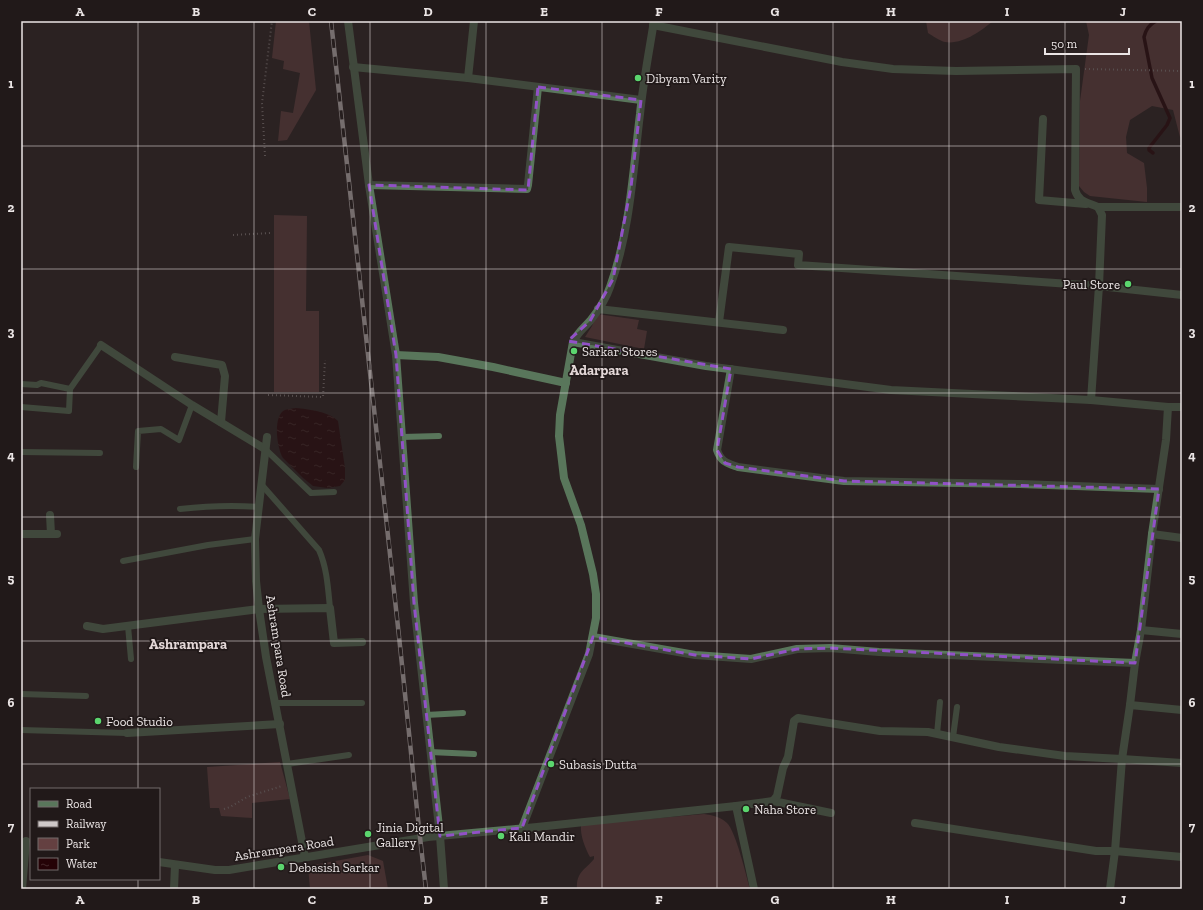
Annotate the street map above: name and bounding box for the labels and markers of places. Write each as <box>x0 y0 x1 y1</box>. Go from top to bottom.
place label: Dibyam Varity <box>646 71 727 86</box>
marker: Dibyam Varity <box>633 73 643 83</box>
place label: Paul Store <box>1063 277 1120 292</box>
marker: Paul Store <box>1123 279 1133 289</box>
place label: Sarkar Stores <box>582 344 658 359</box>
marker: Sarkar Stores <box>569 346 579 356</box>
place label: Food Studio <box>106 714 173 729</box>
marker: Food Studio <box>93 716 103 726</box>
place label: Subasis Dutta <box>559 757 638 772</box>
marker: Subasis Dutta <box>546 759 556 769</box>
place label: Naha Store <box>754 802 816 817</box>
marker: Naha Store <box>741 804 751 814</box>
place label: Jinia Digital Gallery <box>376 820 444 850</box>
marker: Jinia Digital Gallery <box>363 829 373 839</box>
place label: Kali Mandir <box>509 829 575 844</box>
marker: Kali Mandir <box>496 831 506 841</box>
place label: Debasish Sarkar <box>289 860 380 875</box>
marker: Debasish Sarkar <box>276 862 286 872</box>

